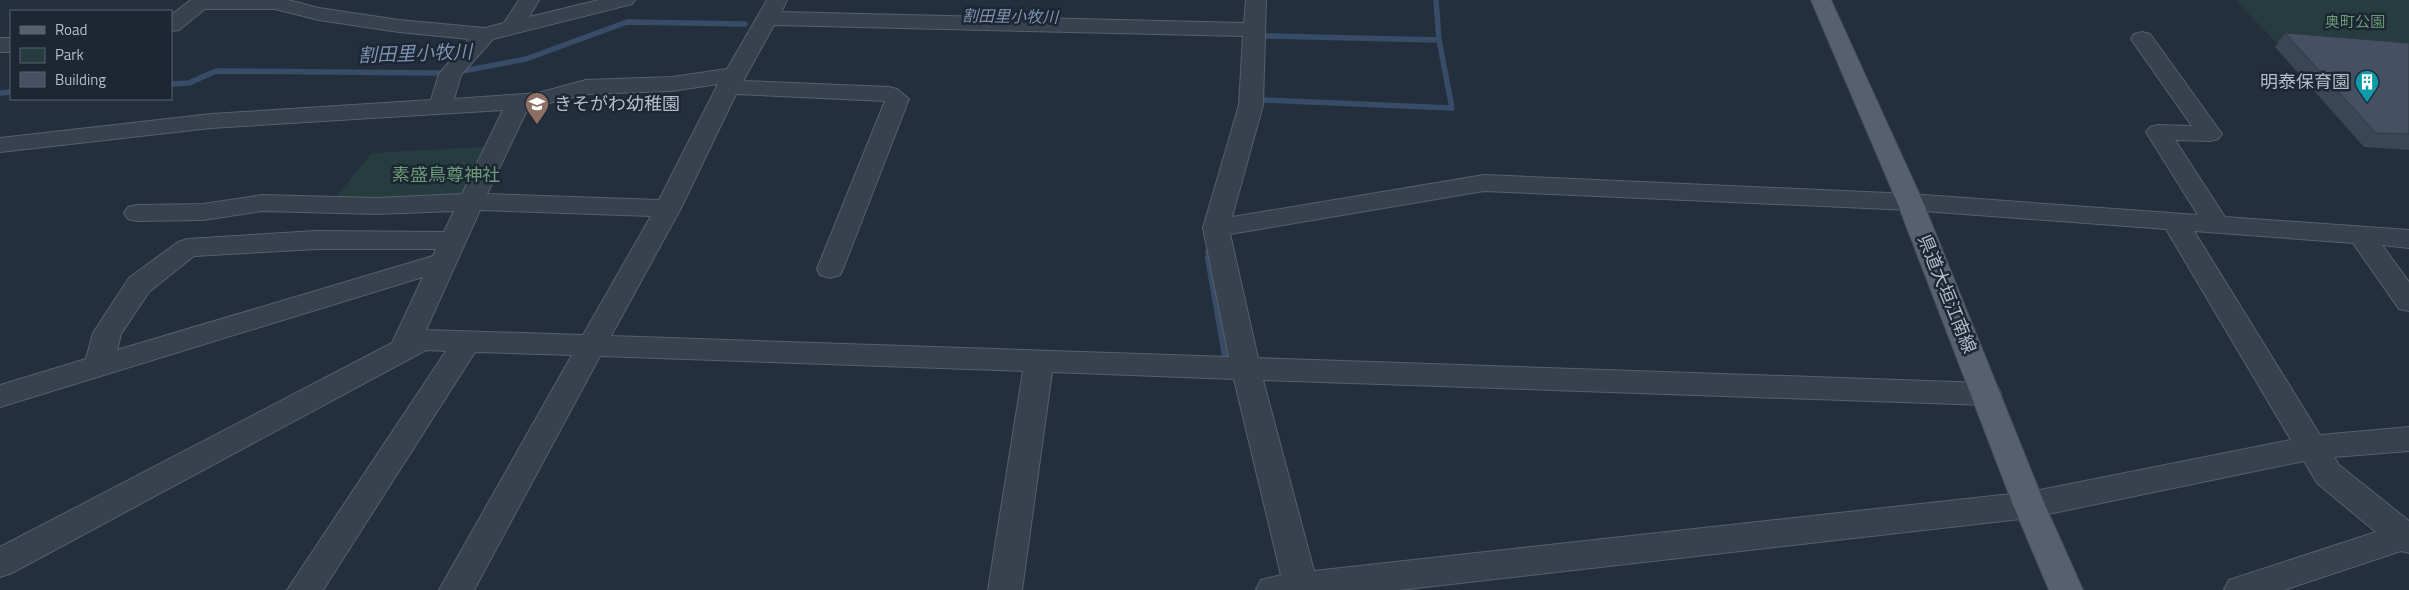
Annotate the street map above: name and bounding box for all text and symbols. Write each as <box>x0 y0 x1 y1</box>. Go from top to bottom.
water label: 割田里小牧川 <box>962 3 1060 29</box>
legend <box>10 10 172 100</box>
park label: 奥町公園 <box>2325 10 2385 33</box>
text: Road <box>55 18 87 41</box>
water label: 割田里小牧川 <box>358 36 474 69</box>
text: Park <box>55 43 84 66</box>
text: Building <box>55 68 106 91</box>
place label: 明泰保育園 <box>2260 68 2350 95</box>
building icon: 明泰保育園 <box>2354 69 2380 103</box>
place label: きそがわ幼稚園 <box>554 90 680 117</box>
school or university icon: きそがわ幼稚園 <box>524 91 550 125</box>
park label: 素盛鳥尊神社 <box>392 161 500 188</box>
street label: 県道大垣江南線 <box>1911 230 1984 357</box>

